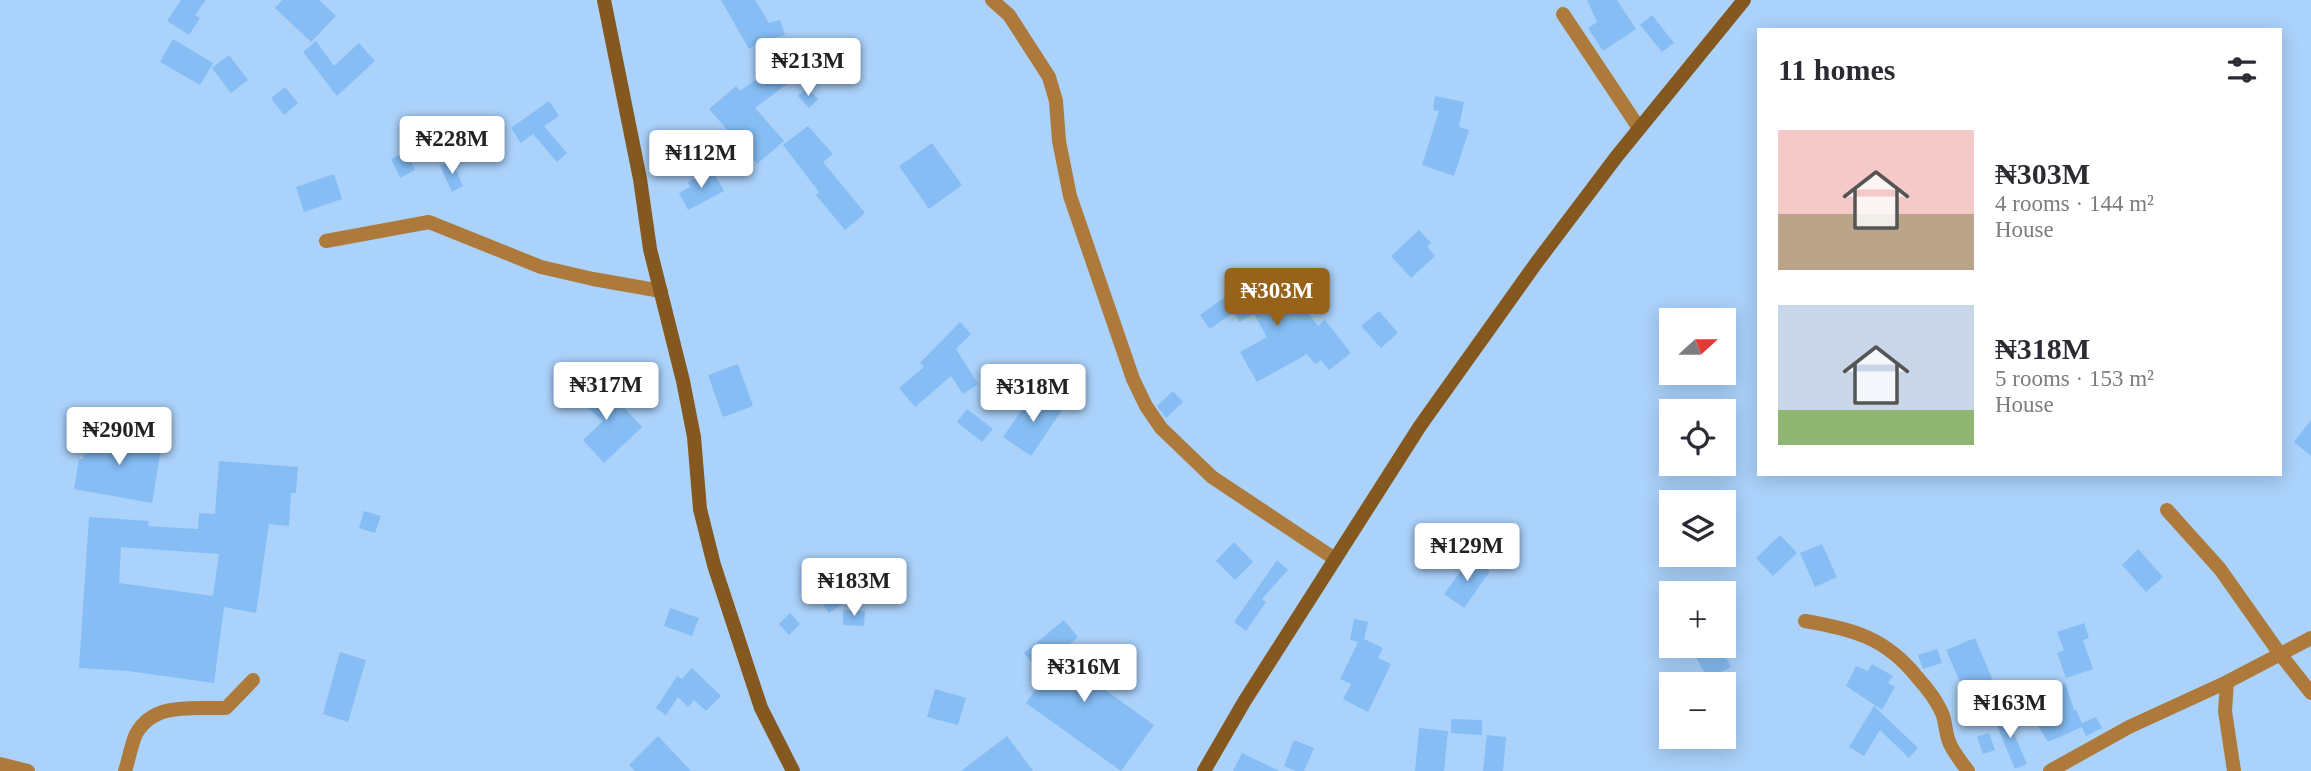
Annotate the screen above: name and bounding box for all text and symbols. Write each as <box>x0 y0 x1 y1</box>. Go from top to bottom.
pin: ₦213M <box>759 38 857 98</box>
text: ₦213M <box>772 48 844 73</box>
icon: filters <box>2223 51 2261 89</box>
text: 11 homes <box>1778 53 1896 86</box>
pin: ₦228M <box>403 116 501 176</box>
text: ₦228M <box>416 126 488 151</box>
pin: ₦112M <box>652 130 750 190</box>
text: ₦112M <box>665 140 737 165</box>
text: ₦303M <box>1995 157 2090 190</box>
icon: home <box>1834 158 1918 242</box>
text: 4 rooms · 144 m² <box>1995 191 2154 216</box>
text: House <box>1995 217 2054 242</box>
pin: ₦303M <box>1228 268 1326 328</box>
text: ₦303M <box>1241 278 1313 303</box>
north arrow <box>1659 308 1736 385</box>
map controls <box>1659 308 1736 749</box>
text: ₦318M <box>1995 332 2090 365</box>
icon: home <box>1834 333 1918 417</box>
pin: ₦317M <box>557 362 655 422</box>
pin: ₦318M <box>984 364 1082 424</box>
text: 5 rooms · 153 m² <box>1995 366 2154 391</box>
text: ₦317M <box>570 372 642 397</box>
text: ₦318M <box>997 374 1069 399</box>
text: House <box>1995 392 2054 417</box>
button: locate <box>1659 399 1736 476</box>
pin: ₦290M <box>70 407 168 467</box>
text: ₦290M <box>83 417 155 442</box>
button: layers <box>1659 490 1736 567</box>
pin: ₦129M <box>1418 524 1516 583</box>
text: ₦129M <box>1431 533 1503 558</box>
pin: ₦183M <box>805 558 903 618</box>
text: ₦183M <box>818 568 890 593</box>
button: + <box>1659 581 1736 658</box>
pin: ₦316M <box>1035 644 1133 704</box>
text: ₦316M <box>1048 654 1120 679</box>
button: − <box>1659 672 1736 749</box>
pin: ₦163M <box>1961 680 2059 740</box>
text: ₦163M <box>1974 690 2046 715</box>

